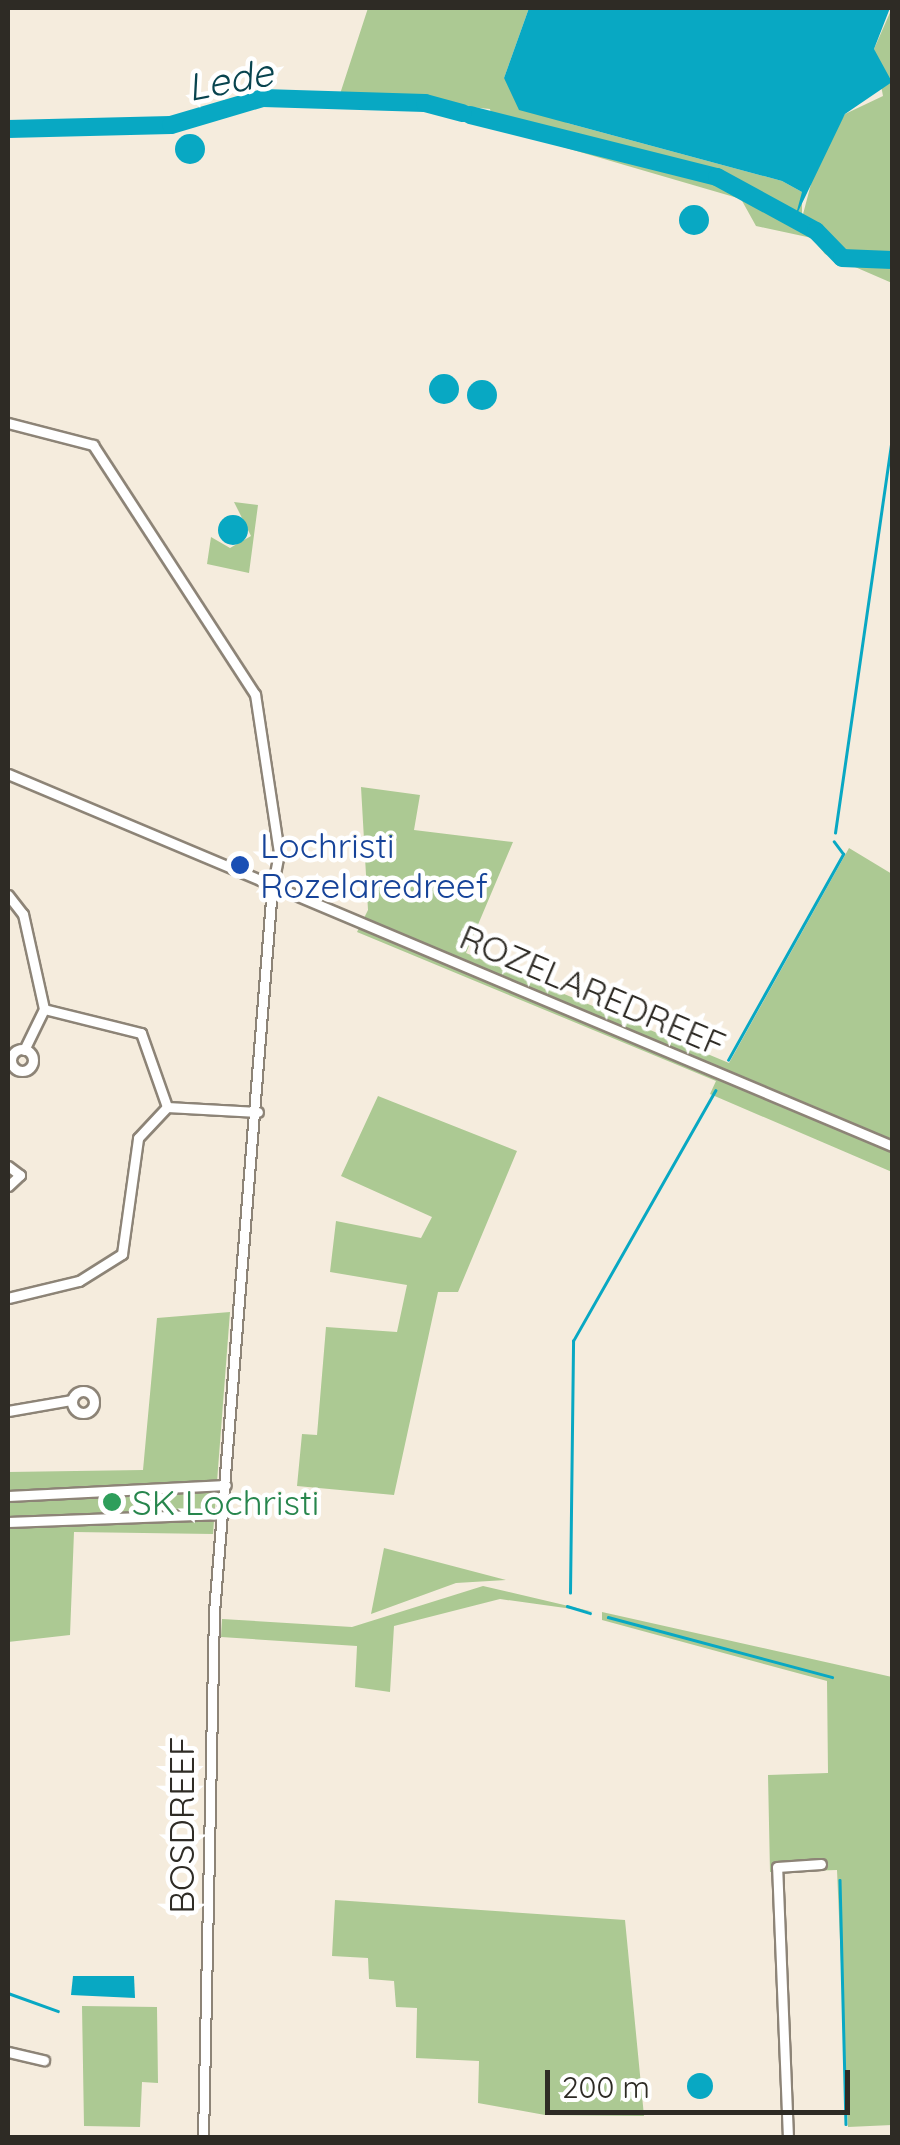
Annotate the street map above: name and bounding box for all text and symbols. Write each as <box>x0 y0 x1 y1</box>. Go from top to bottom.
water label: Lede <box>183 49 277 111</box>
place label: Lochristi Rozelaredreef <box>260 824 488 906</box>
marker: Lochristi Rozelaredreef <box>229 854 251 876</box>
street label: ROZELAREDREEF <box>454 915 732 1065</box>
place label: SK Lochristi <box>132 1481 319 1523</box>
marker: SK Lochristi <box>101 1491 123 1513</box>
street label: BOSDREEF <box>160 1736 202 1914</box>
scale bar <box>550 2050 855 2112</box>
text: 200 m <box>562 2068 650 2106</box>

